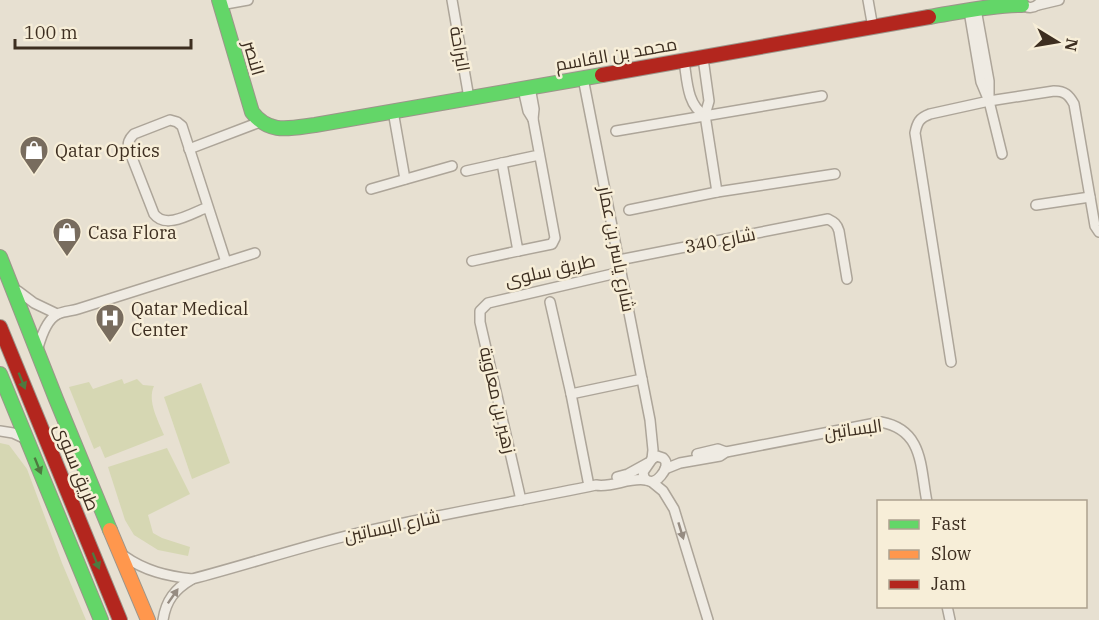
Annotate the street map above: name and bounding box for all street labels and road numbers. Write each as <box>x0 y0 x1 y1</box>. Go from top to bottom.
street label: البراحة <box>445 24 475 74</box>
street label: محمد بن القاسم <box>553 32 679 77</box>
street label: النصر <box>238 37 270 78</box>
street label: شارع ياسر بن عمار <box>592 183 640 314</box>
street label: شارع 340 <box>683 222 757 259</box>
street label: طريق سلوى <box>502 248 598 293</box>
street label: زهير بن معاوية <box>475 344 521 456</box>
street label: البساتين <box>822 414 884 444</box>
street label: طريق سلوى <box>48 420 105 514</box>
street label: شارع البساتين <box>342 505 442 548</box>

